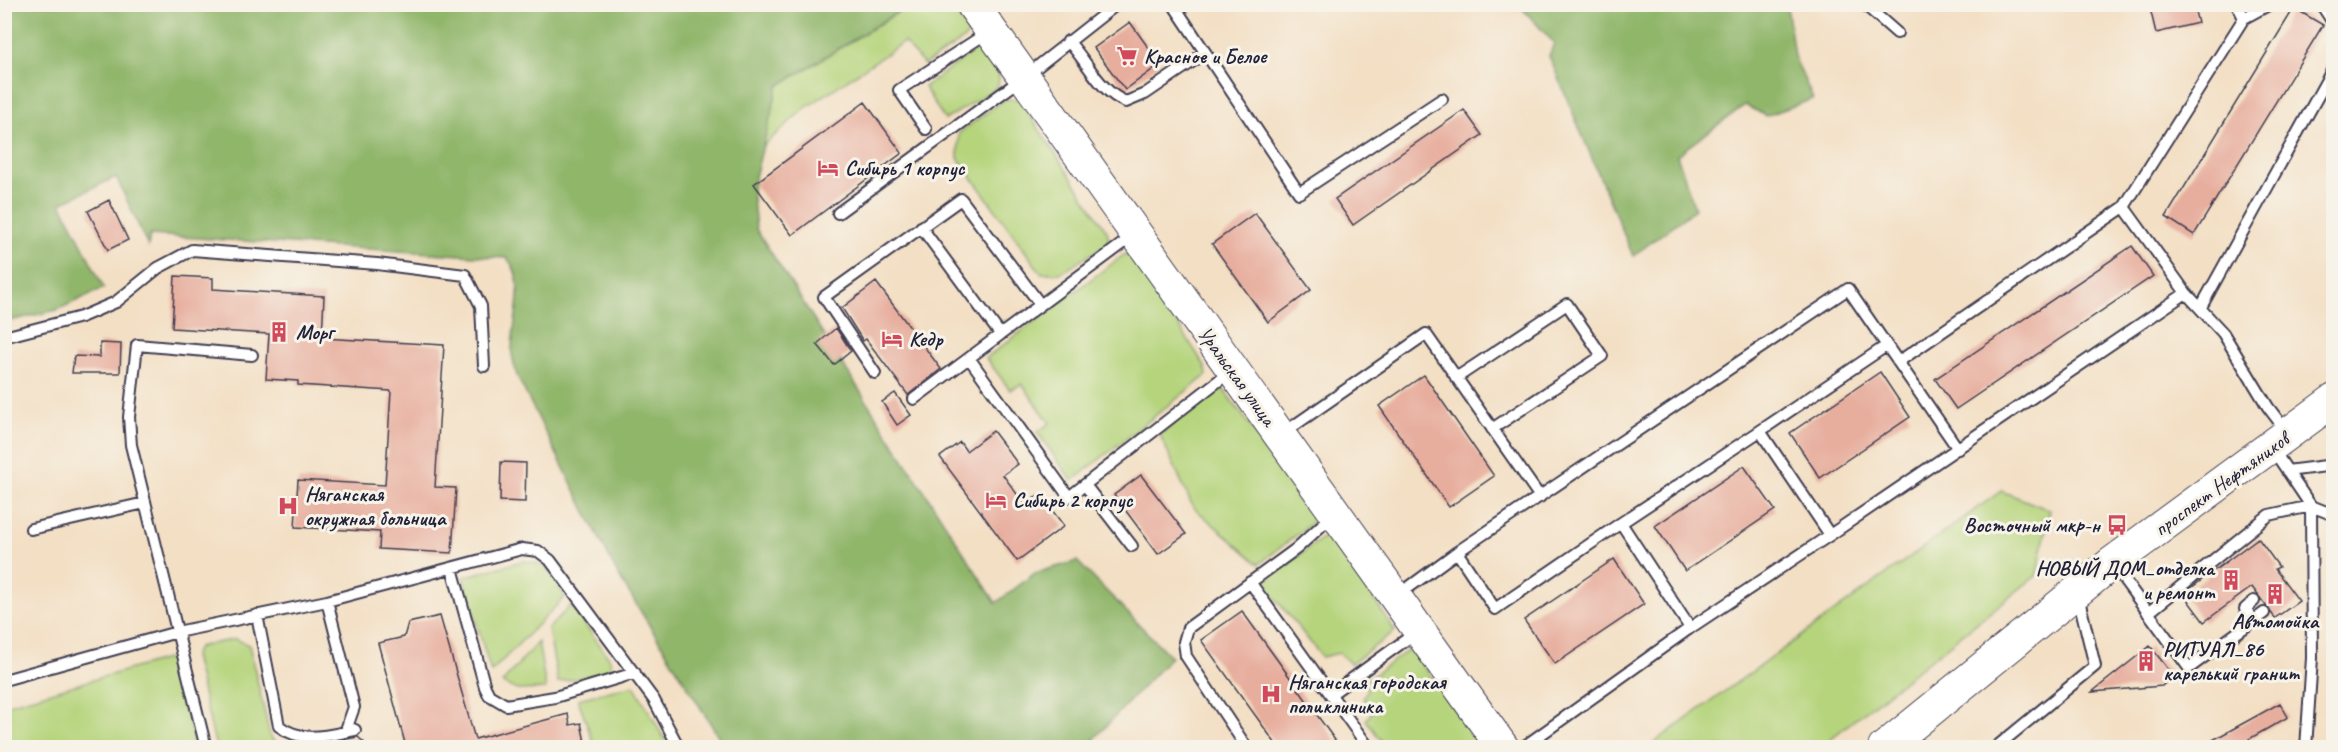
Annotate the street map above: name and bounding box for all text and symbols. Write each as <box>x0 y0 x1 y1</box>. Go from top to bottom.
place label: Красное и Белое <box>1144 43 1268 69</box>
supermarket icon: Красное и Белое <box>1115 44 1139 68</box>
place label: Сибирь 1 корпус <box>845 155 966 182</box>
hotel icon: Сибирь 1 корпус <box>816 156 840 180</box>
place label: Морг <box>296 319 337 345</box>
building icon: Морг <box>267 320 291 344</box>
street label: Уральская улица <box>1192 321 1283 433</box>
place label: Кедр <box>909 326 944 352</box>
hotel icon: Кедр <box>880 327 904 351</box>
street label: проспект Нефтяников <box>2148 424 2297 542</box>
place label: Няганская окружная больница <box>305 481 447 532</box>
place label: Сибирь 2 корпус <box>1013 487 1134 514</box>
hotel icon: Сибирь 2 корпус <box>984 488 1008 512</box>
hospital icon: Няганская окружная больница <box>276 494 300 518</box>
place label: Восточный мкр-н <box>1964 512 2102 538</box>
bus stop icon: Восточный мкр-н <box>2105 513 2129 537</box>
place label: НОВЫЙ ДОМ_отделка и ремонт <box>2036 555 2216 605</box>
building icon: НОВЫЙ ДОМ_отделка и ремонт <box>2219 568 2243 592</box>
building icon: Автомойка <box>2263 582 2287 606</box>
place label: Автомойка <box>2232 608 2320 634</box>
place label: РИТУАЛ_86 карелький гранит <box>2163 636 2300 686</box>
building icon: РИТУАЛ_86 карелький гранит <box>2134 649 2158 673</box>
place label: Няганская городская поликлиника <box>1288 669 1447 719</box>
hospital icon: Няганская городская поликлиника <box>1259 682 1283 706</box>

